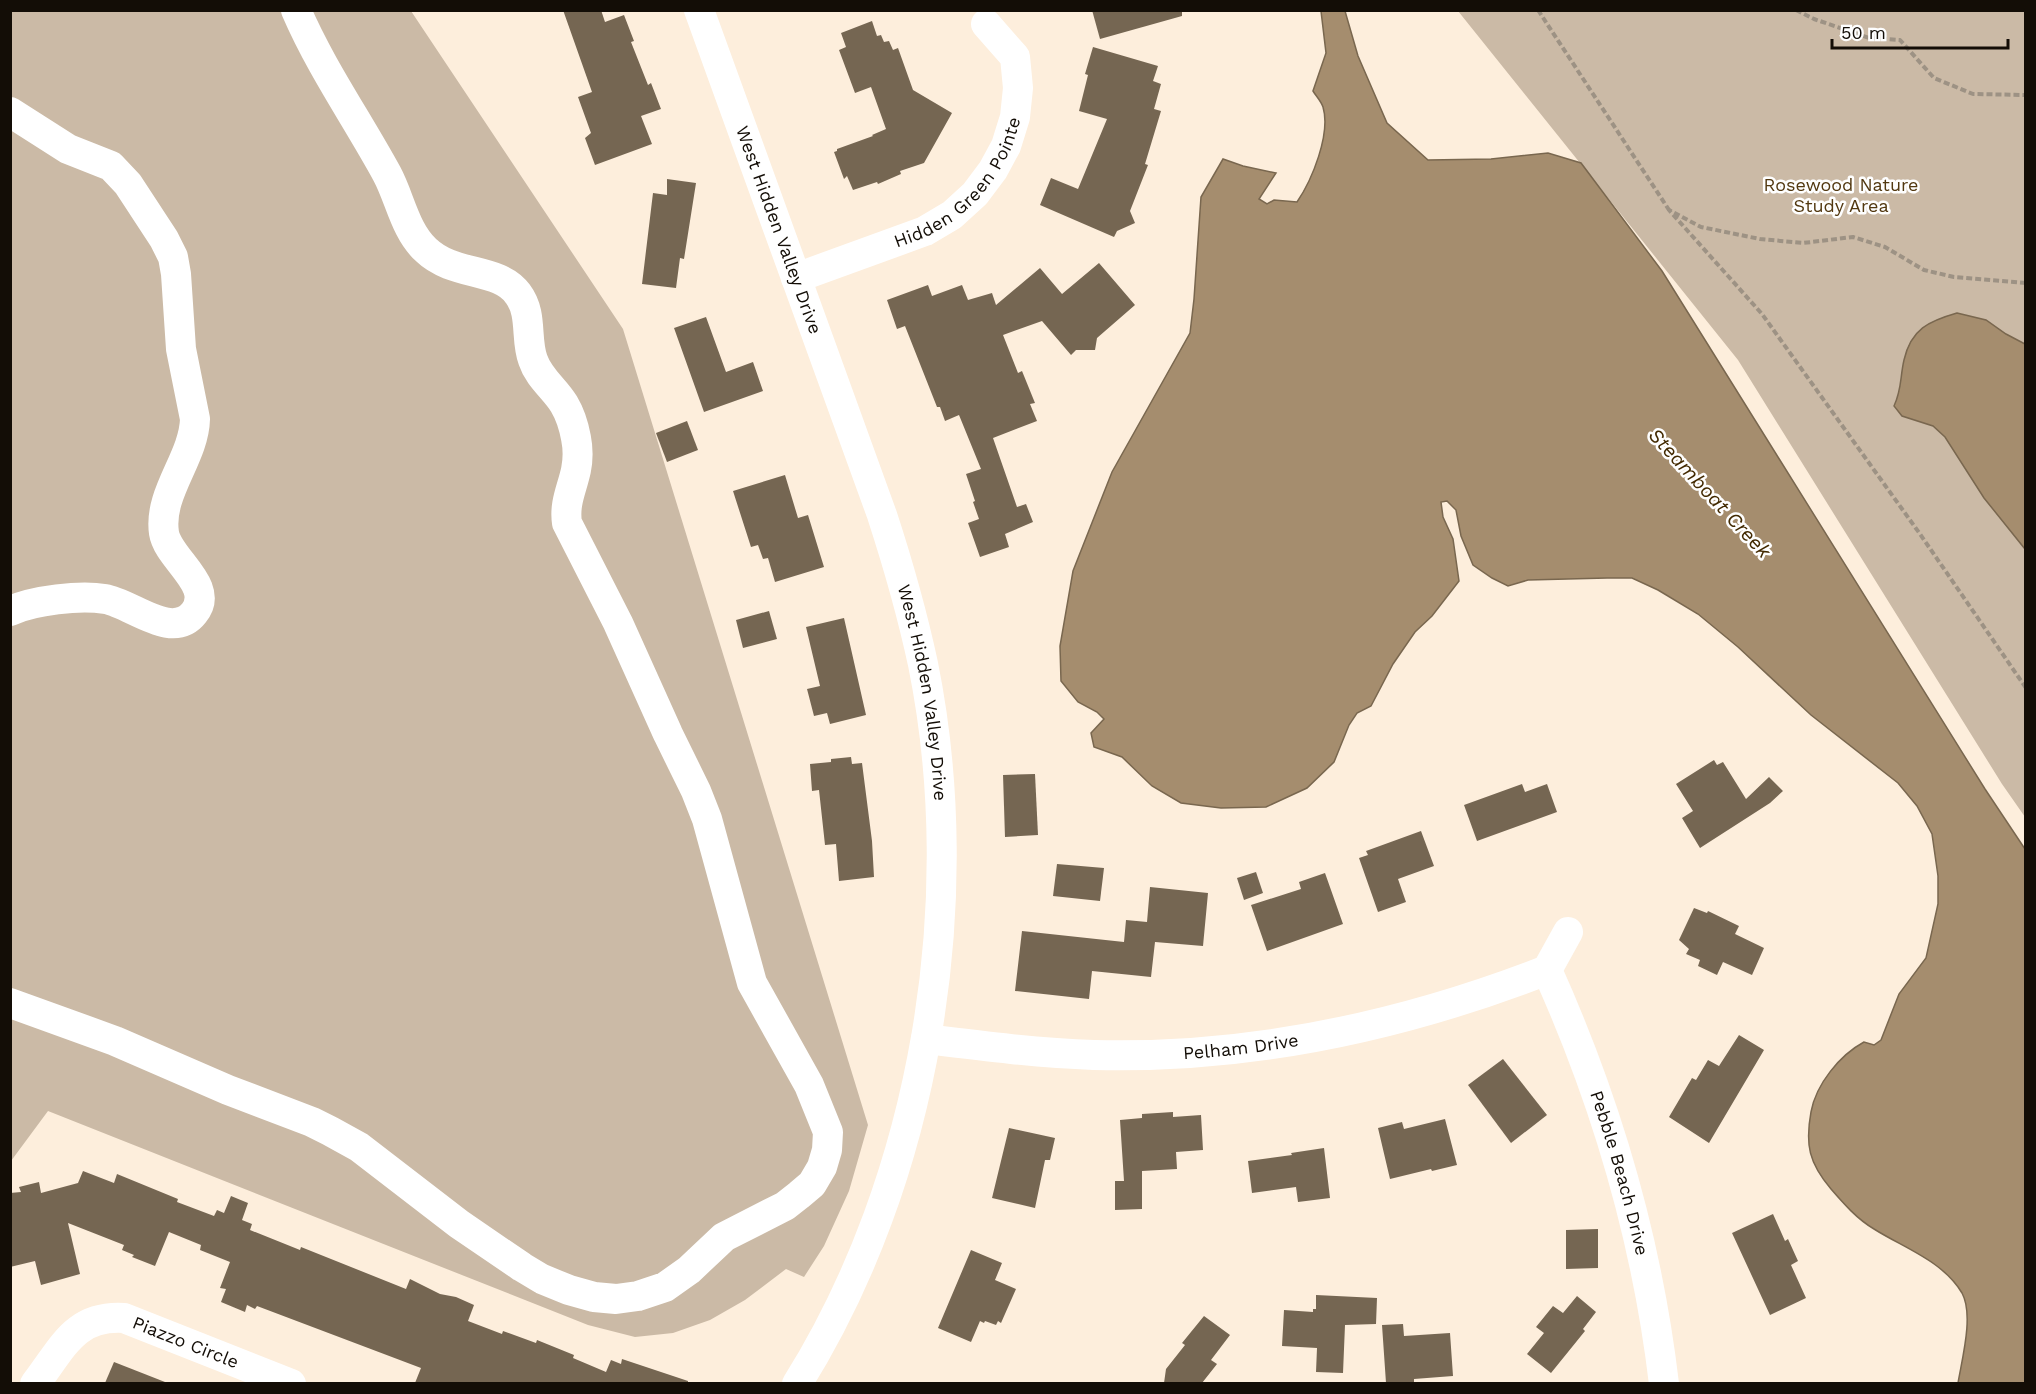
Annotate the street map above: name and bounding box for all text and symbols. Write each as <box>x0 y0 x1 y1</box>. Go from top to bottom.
scale bar <box>1832 12 2008 50</box>
text: 50 m <box>1841 22 1886 43</box>
street label: Hidden Green Pointe <box>891 114 1024 251</box>
street label: West Hidden Valley Drive <box>732 123 826 337</box>
park label: Rosewood Nature Study Area <box>1764 174 1918 216</box>
water label: Steamboat Creek <box>1644 423 1777 564</box>
street label: West Hidden Valley Drive <box>894 582 951 801</box>
street label: Pelham Drive <box>1182 1029 1300 1063</box>
street label: Pebble Beach Drive <box>1586 1088 1653 1257</box>
street label: Piazzo Circle <box>130 1312 242 1372</box>

